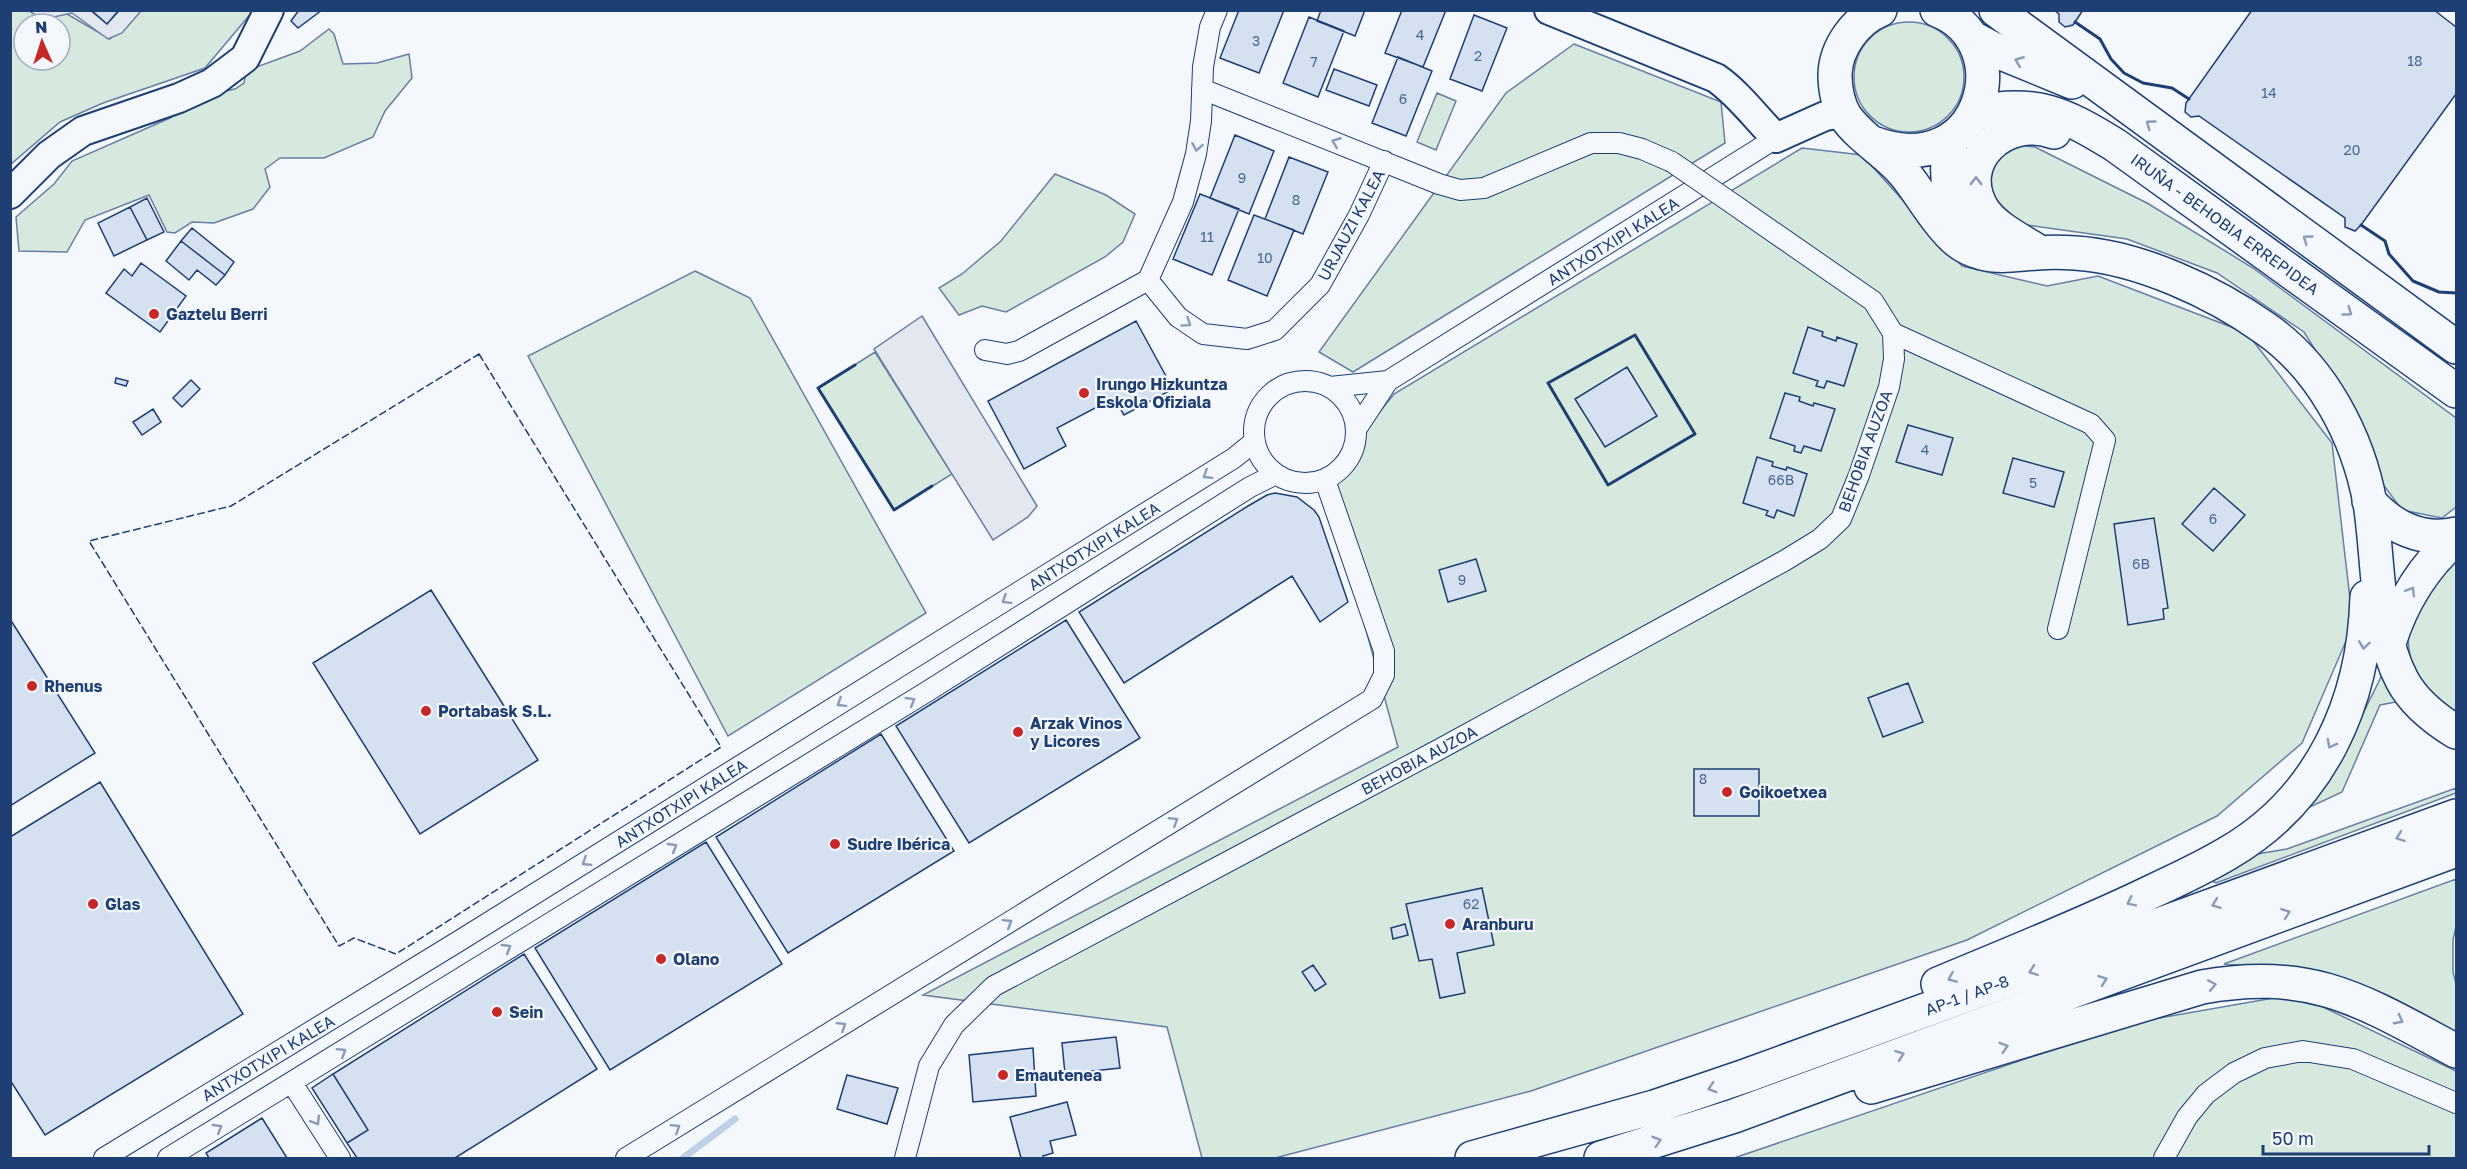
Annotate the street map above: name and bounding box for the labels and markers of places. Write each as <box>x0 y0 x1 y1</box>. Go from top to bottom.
place label: Gaztelu Berri <box>166 304 268 324</box>
marker: Gaztelu Berri <box>147 307 161 321</box>
place label: Irungo Hizkuntza Eskola Ofiziala <box>1096 374 1228 412</box>
marker: Irungo Hizkuntza Eskola Ofiziala <box>1077 386 1091 400</box>
place label: Rhenus <box>44 676 102 696</box>
marker: Rhenus <box>25 679 39 693</box>
place label: Portabask S.L. <box>438 701 552 721</box>
marker: Portabask S.L. <box>419 704 433 718</box>
place label: Arzak Vinos y Licores <box>1030 713 1123 751</box>
marker: Arzak Vinos y Licores <box>1011 725 1025 739</box>
place label: Goikoetxea <box>1739 782 1827 802</box>
marker: Goikoetxea <box>1720 785 1734 799</box>
place label: Sudre Ibérica <box>847 834 950 854</box>
marker: Sudre Ibérica <box>828 837 842 851</box>
place label: Glas <box>105 894 140 914</box>
marker: Glas <box>86 897 100 911</box>
place label: Aranburu <box>1462 914 1533 934</box>
marker: Aranburu <box>1443 917 1457 931</box>
place label: Olano <box>673 949 720 969</box>
marker: Olano <box>654 952 668 966</box>
place label: Sein <box>509 1002 543 1022</box>
marker: Sein <box>490 1005 504 1019</box>
place label: Emautenea <box>1015 1065 1102 1085</box>
marker: Emautenea <box>996 1068 1010 1082</box>

